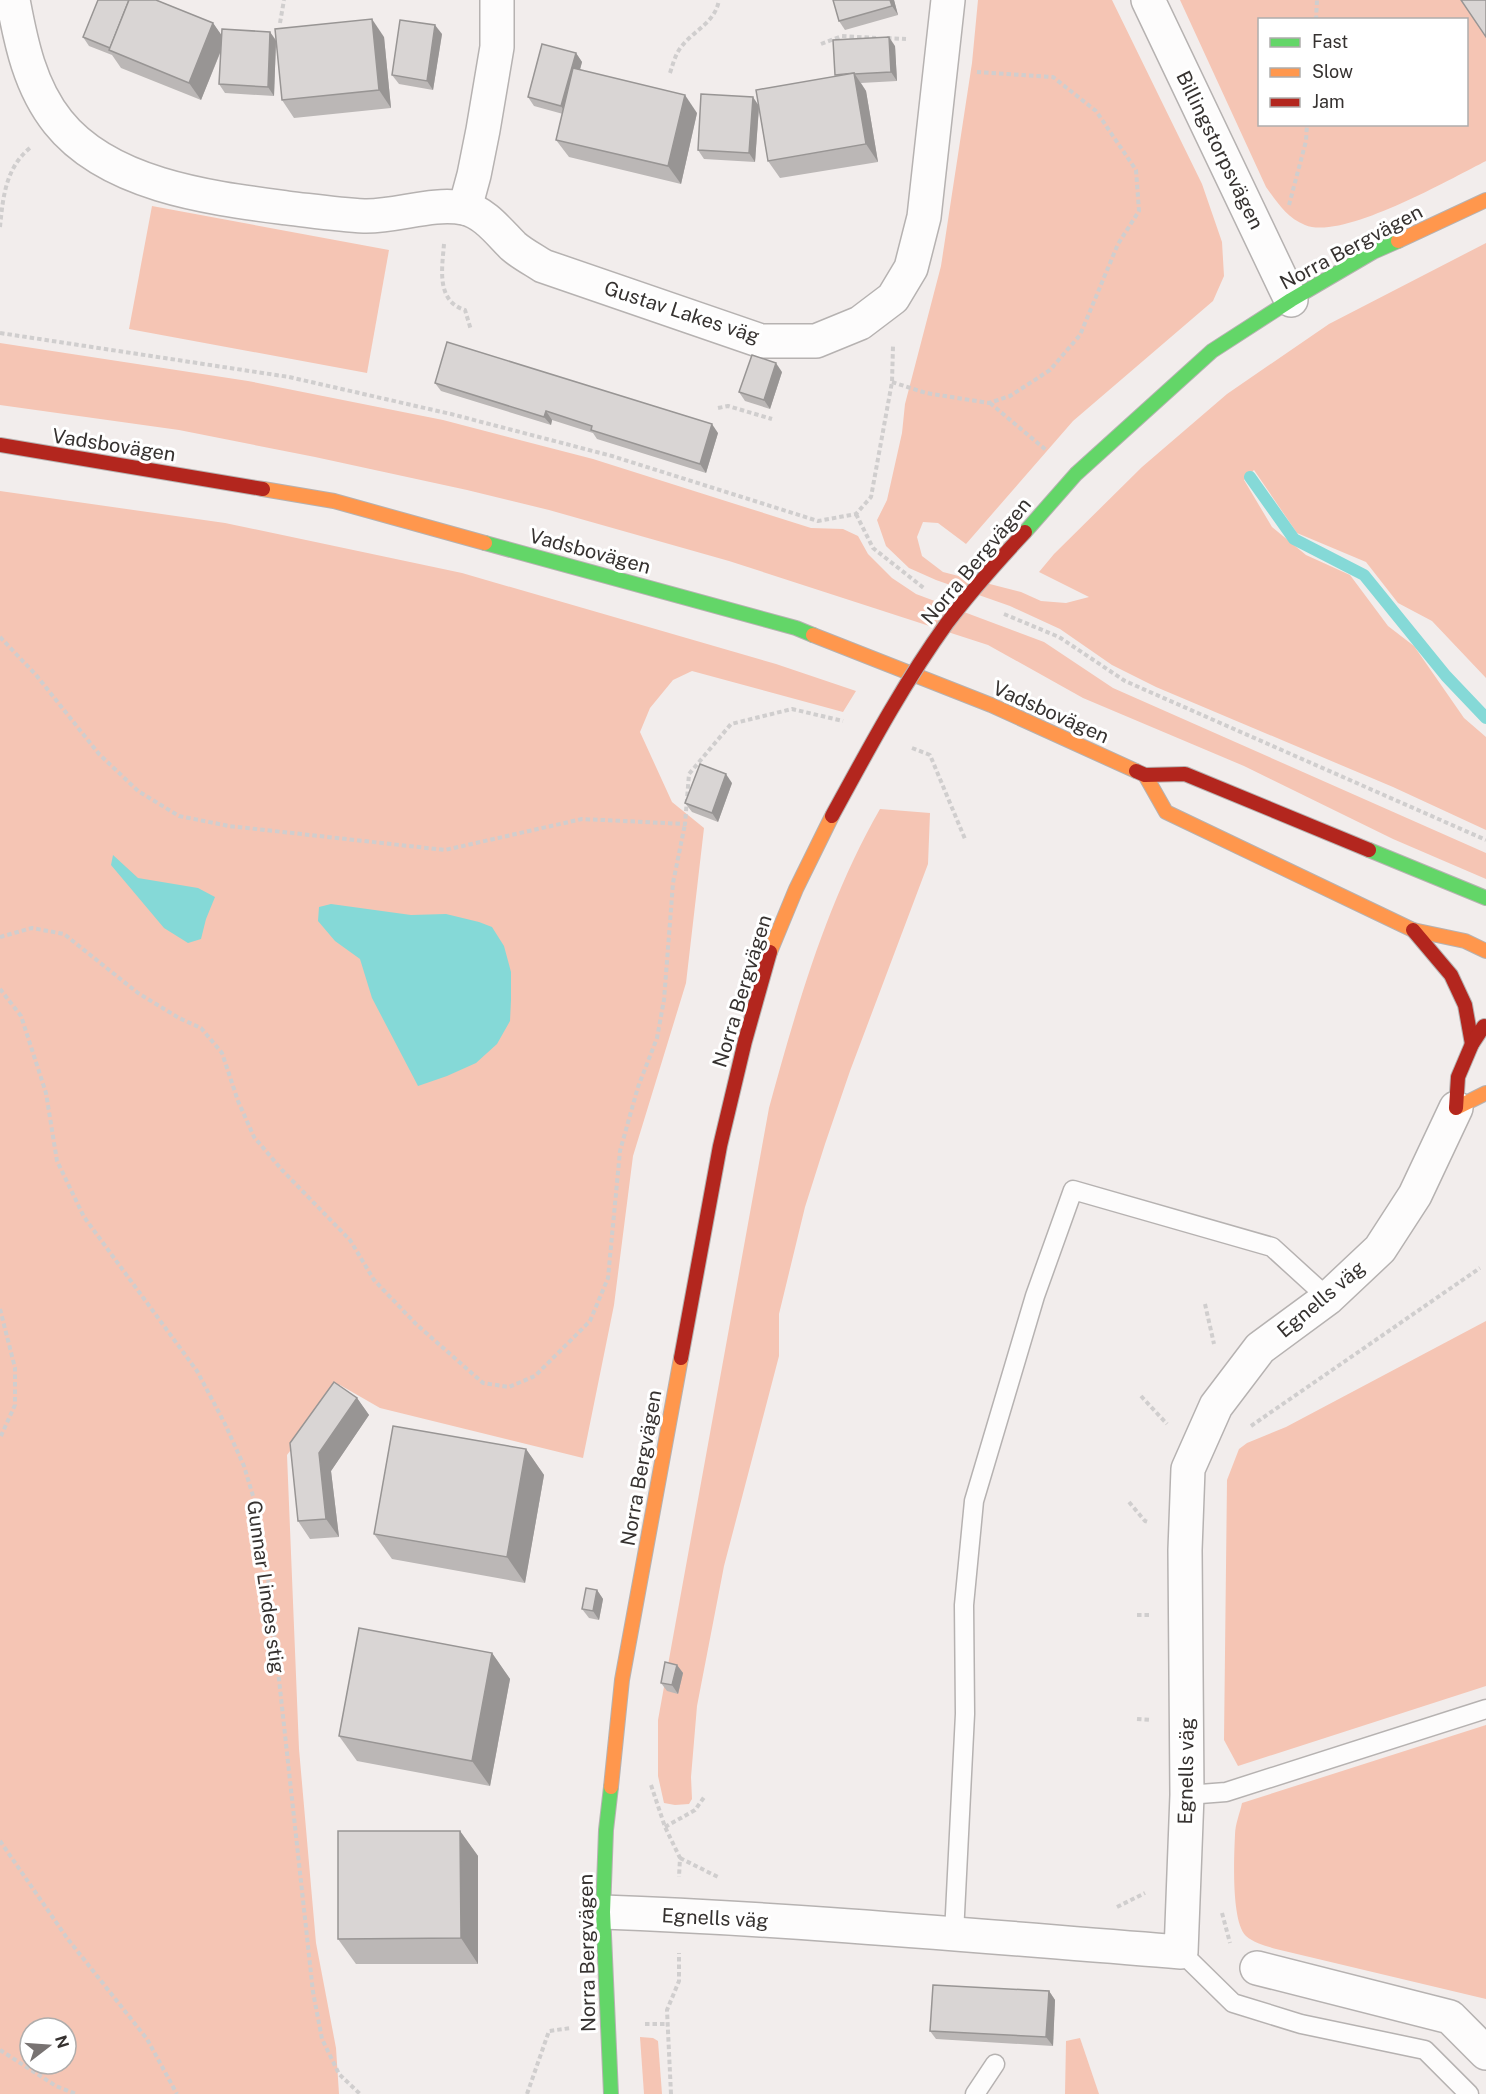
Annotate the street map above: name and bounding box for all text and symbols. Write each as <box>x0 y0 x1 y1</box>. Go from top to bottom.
legend <box>1258 18 1468 126</box>
text: Fast <box>1312 31 1348 52</box>
text: Slow <box>1312 61 1353 82</box>
street label: Billingstorpsvägen <box>1171 67 1269 233</box>
text: Jam <box>1312 91 1345 112</box>
street label: Norra Bergvägen <box>1276 199 1426 295</box>
street label: Gustav Lakes väg <box>601 276 763 348</box>
street label: Vadsbovägen <box>51 423 177 467</box>
street label: Norra Bergvägen <box>916 493 1036 629</box>
street label: Vadsbovägen <box>527 523 653 579</box>
street label: Vadsbovägen <box>989 676 1113 748</box>
street label: Norra Bergvägen <box>707 912 777 1070</box>
street label: Egnells väg <box>1272 1255 1370 1343</box>
street label: Norra Bergvägen <box>615 1388 667 1548</box>
street label: Gunnar Lindes stig <box>242 1499 290 1675</box>
street label: Egnells väg <box>1173 1717 1199 1825</box>
street label: Norra Bergvägen <box>574 1874 600 2032</box>
street label: Egnells väg <box>661 1903 769 1933</box>
north arrow <box>18 2016 78 2076</box>
text: N <box>51 2033 73 2051</box>

